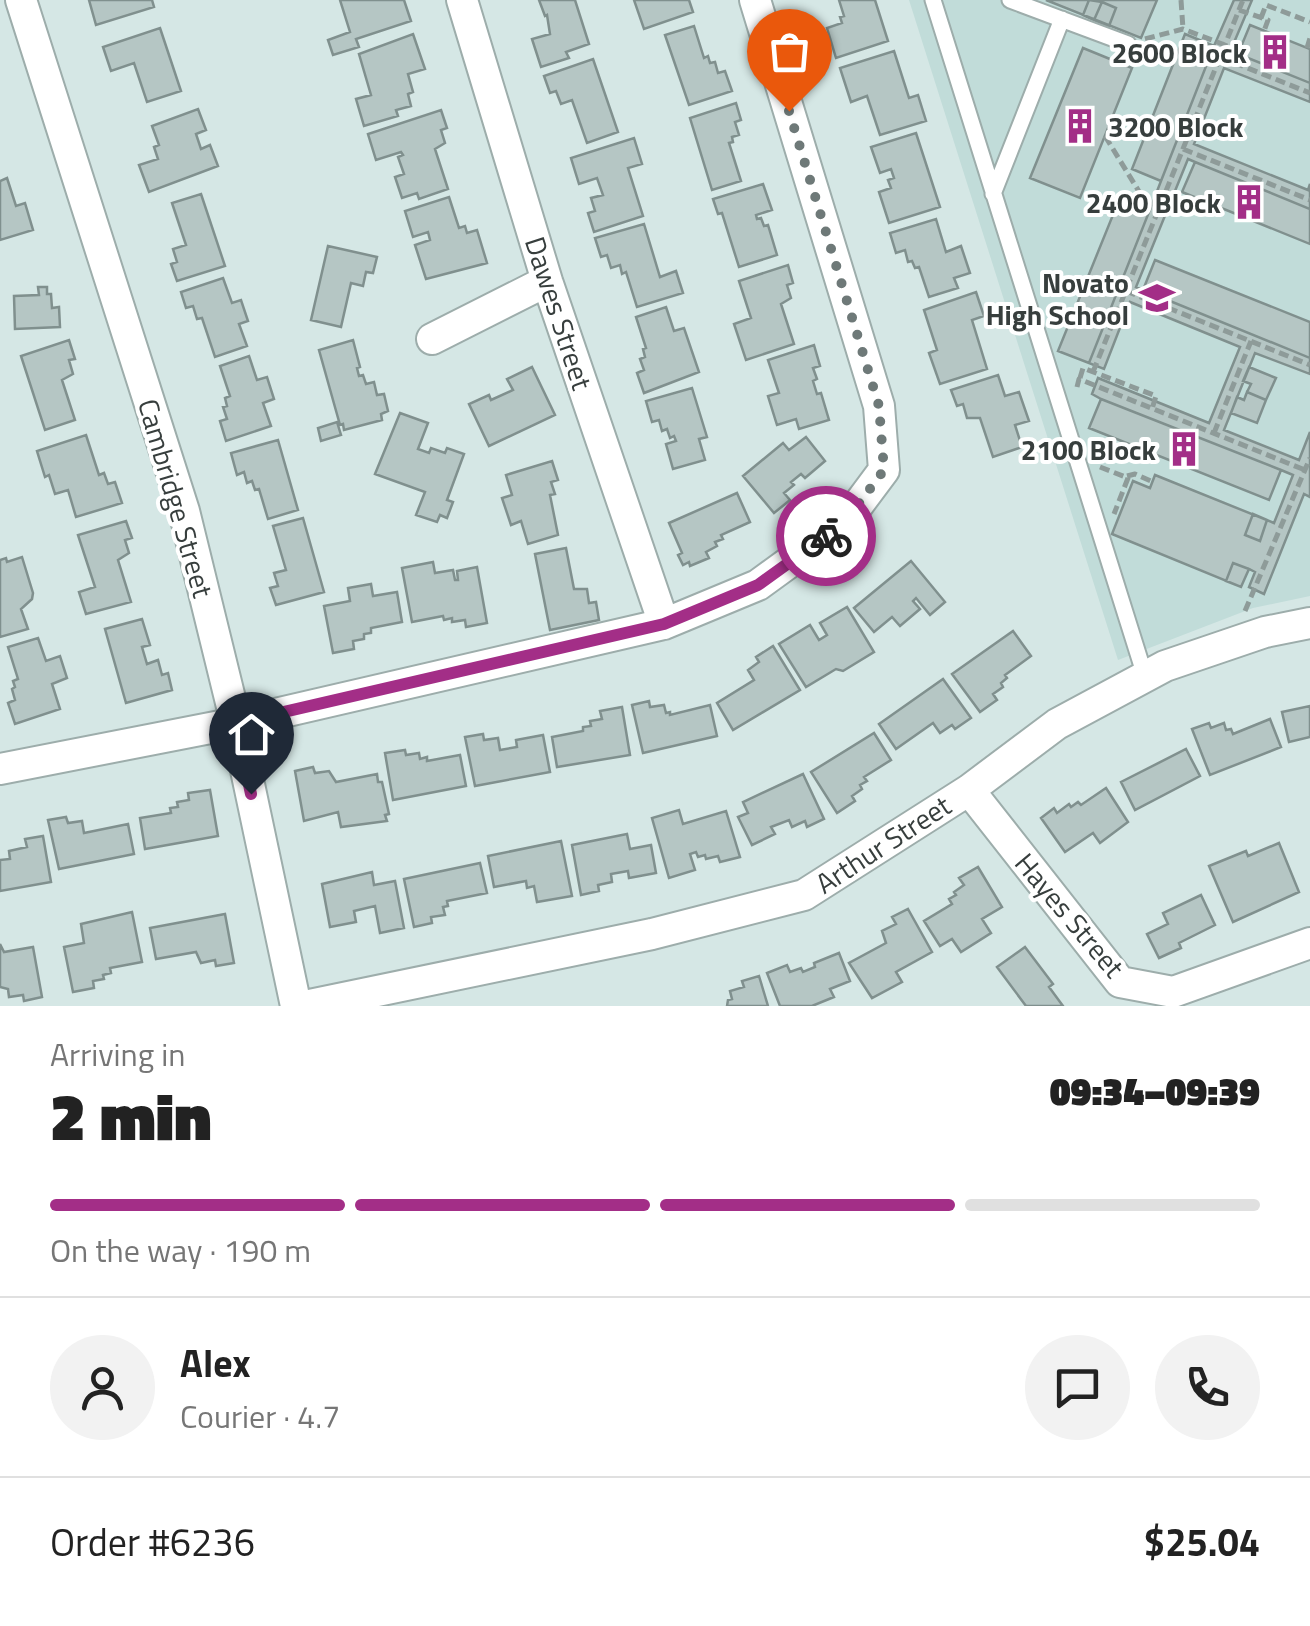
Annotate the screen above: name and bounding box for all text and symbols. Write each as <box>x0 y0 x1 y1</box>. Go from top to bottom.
pin <box>747 9 832 112</box>
icon: bag <box>762 24 817 79</box>
place label: 2600 Block <box>1112 31 1248 74</box>
building icon: 2600 Block <box>1256 33 1294 71</box>
place label: 3200 Block <box>1108 105 1244 148</box>
building icon: 3200 Block <box>1061 107 1099 145</box>
place label: 2400 Block <box>1086 181 1222 224</box>
building icon: 2400 Block <box>1230 183 1268 221</box>
street label: Dawes Street <box>514 231 604 395</box>
place label: Novato High School <box>986 261 1129 336</box>
school or university icon: Novato High School <box>1138 279 1176 317</box>
street label: Cambridge Street <box>127 394 225 603</box>
place label: 2100 Block <box>1021 428 1157 471</box>
building icon: 2100 Block <box>1165 430 1203 468</box>
courier <box>776 486 876 586</box>
icon: bike <box>799 509 854 564</box>
pin <box>209 692 294 795</box>
icon: home <box>224 707 279 762</box>
street label: Arthur Street <box>807 784 959 904</box>
street label: Hayes Street <box>1005 843 1135 987</box>
text: Arriving in <box>50 1030 186 1078</box>
text: 09:34–09:39 <box>1050 1062 1260 1120</box>
text: 2 min <box>50 1066 211 1165</box>
text: On the way · 190 m <box>50 1226 311 1274</box>
text: Alex <box>180 1334 251 1392</box>
button: person <box>50 1335 155 1440</box>
button: chat <box>1025 1335 1130 1440</box>
button: phone <box>1155 1335 1260 1440</box>
text: Courier · 4.7 <box>180 1392 340 1440</box>
text: Order #6236 <box>50 1513 255 1571</box>
text: $25.04 <box>1144 1513 1260 1571</box>

